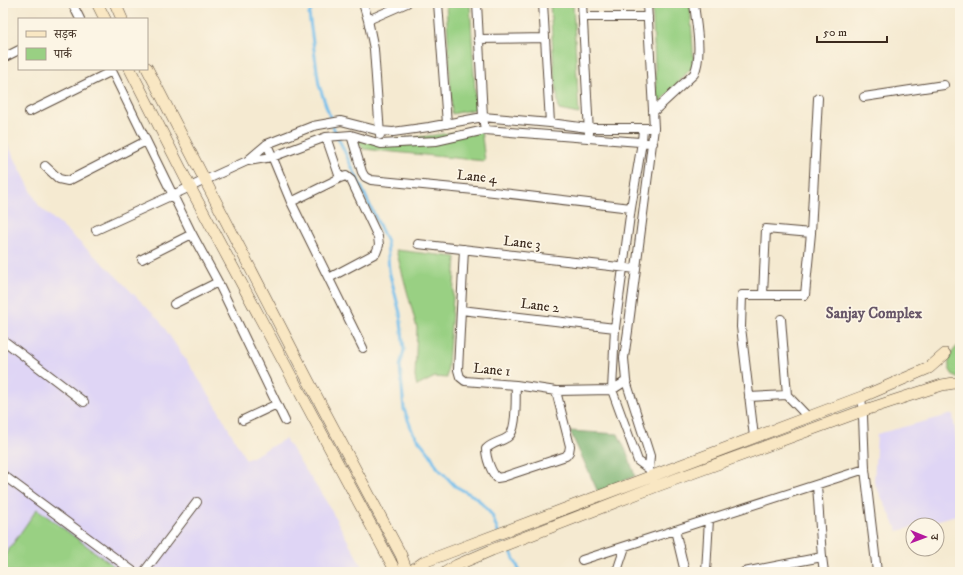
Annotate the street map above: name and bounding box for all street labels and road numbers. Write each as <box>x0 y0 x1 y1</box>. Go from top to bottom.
street label: Lane 4 <box>456 166 499 188</box>
street label: Lane 3 <box>502 232 542 254</box>
street label: Lane 2 <box>520 295 561 317</box>
street label: Lane 1 <box>473 359 511 381</box>

